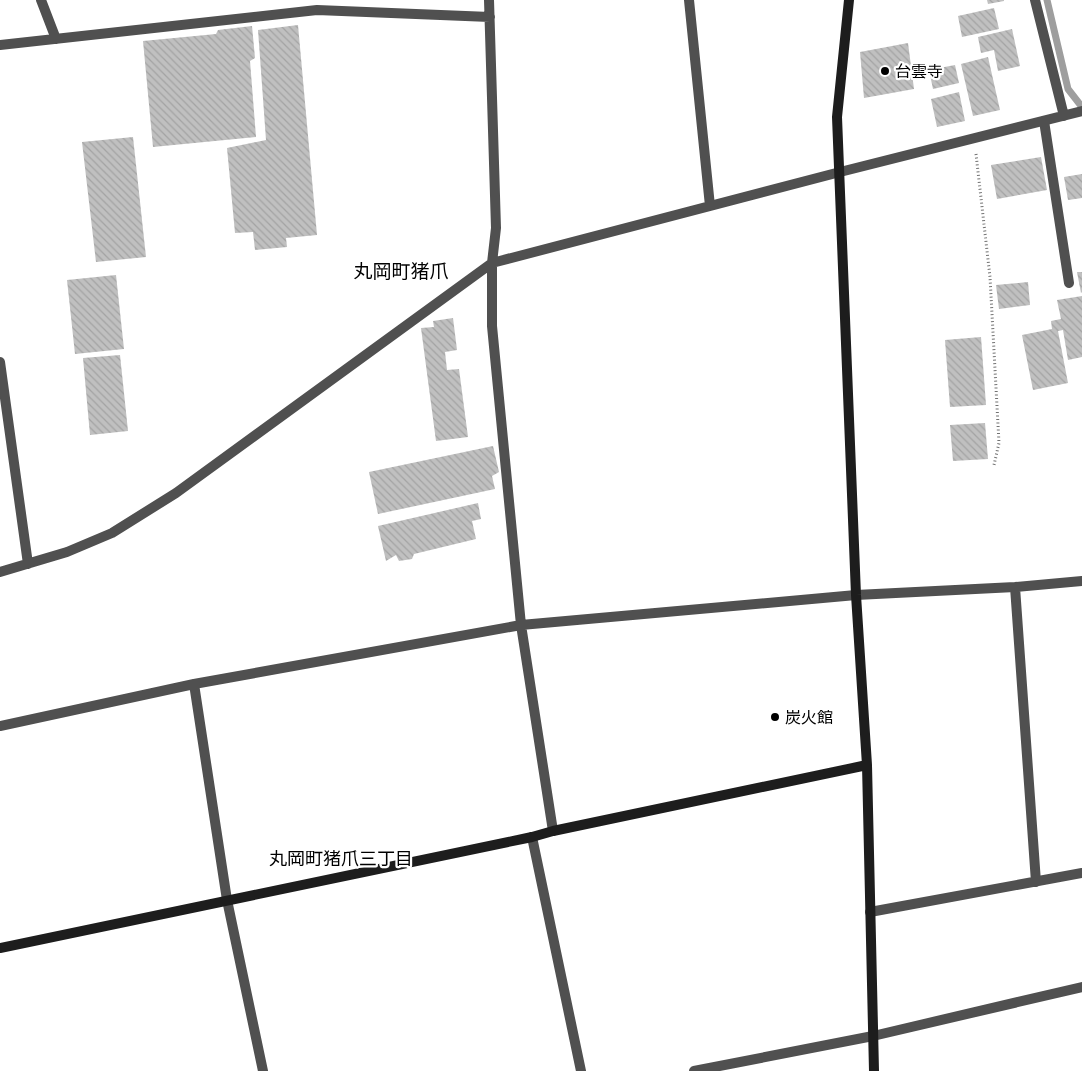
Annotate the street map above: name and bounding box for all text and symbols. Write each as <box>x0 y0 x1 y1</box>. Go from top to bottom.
place label: 台雲寺 <box>895 62 943 81</box>
marker: 台雲寺 <box>879 65 891 77</box>
district label: 丸岡町猪爪 <box>353 260 449 283</box>
place label: 炭火館 <box>785 708 833 727</box>
marker: 炭火館 <box>769 711 781 723</box>
district label: 丸岡町猪爪三丁目 <box>269 848 413 870</box>

